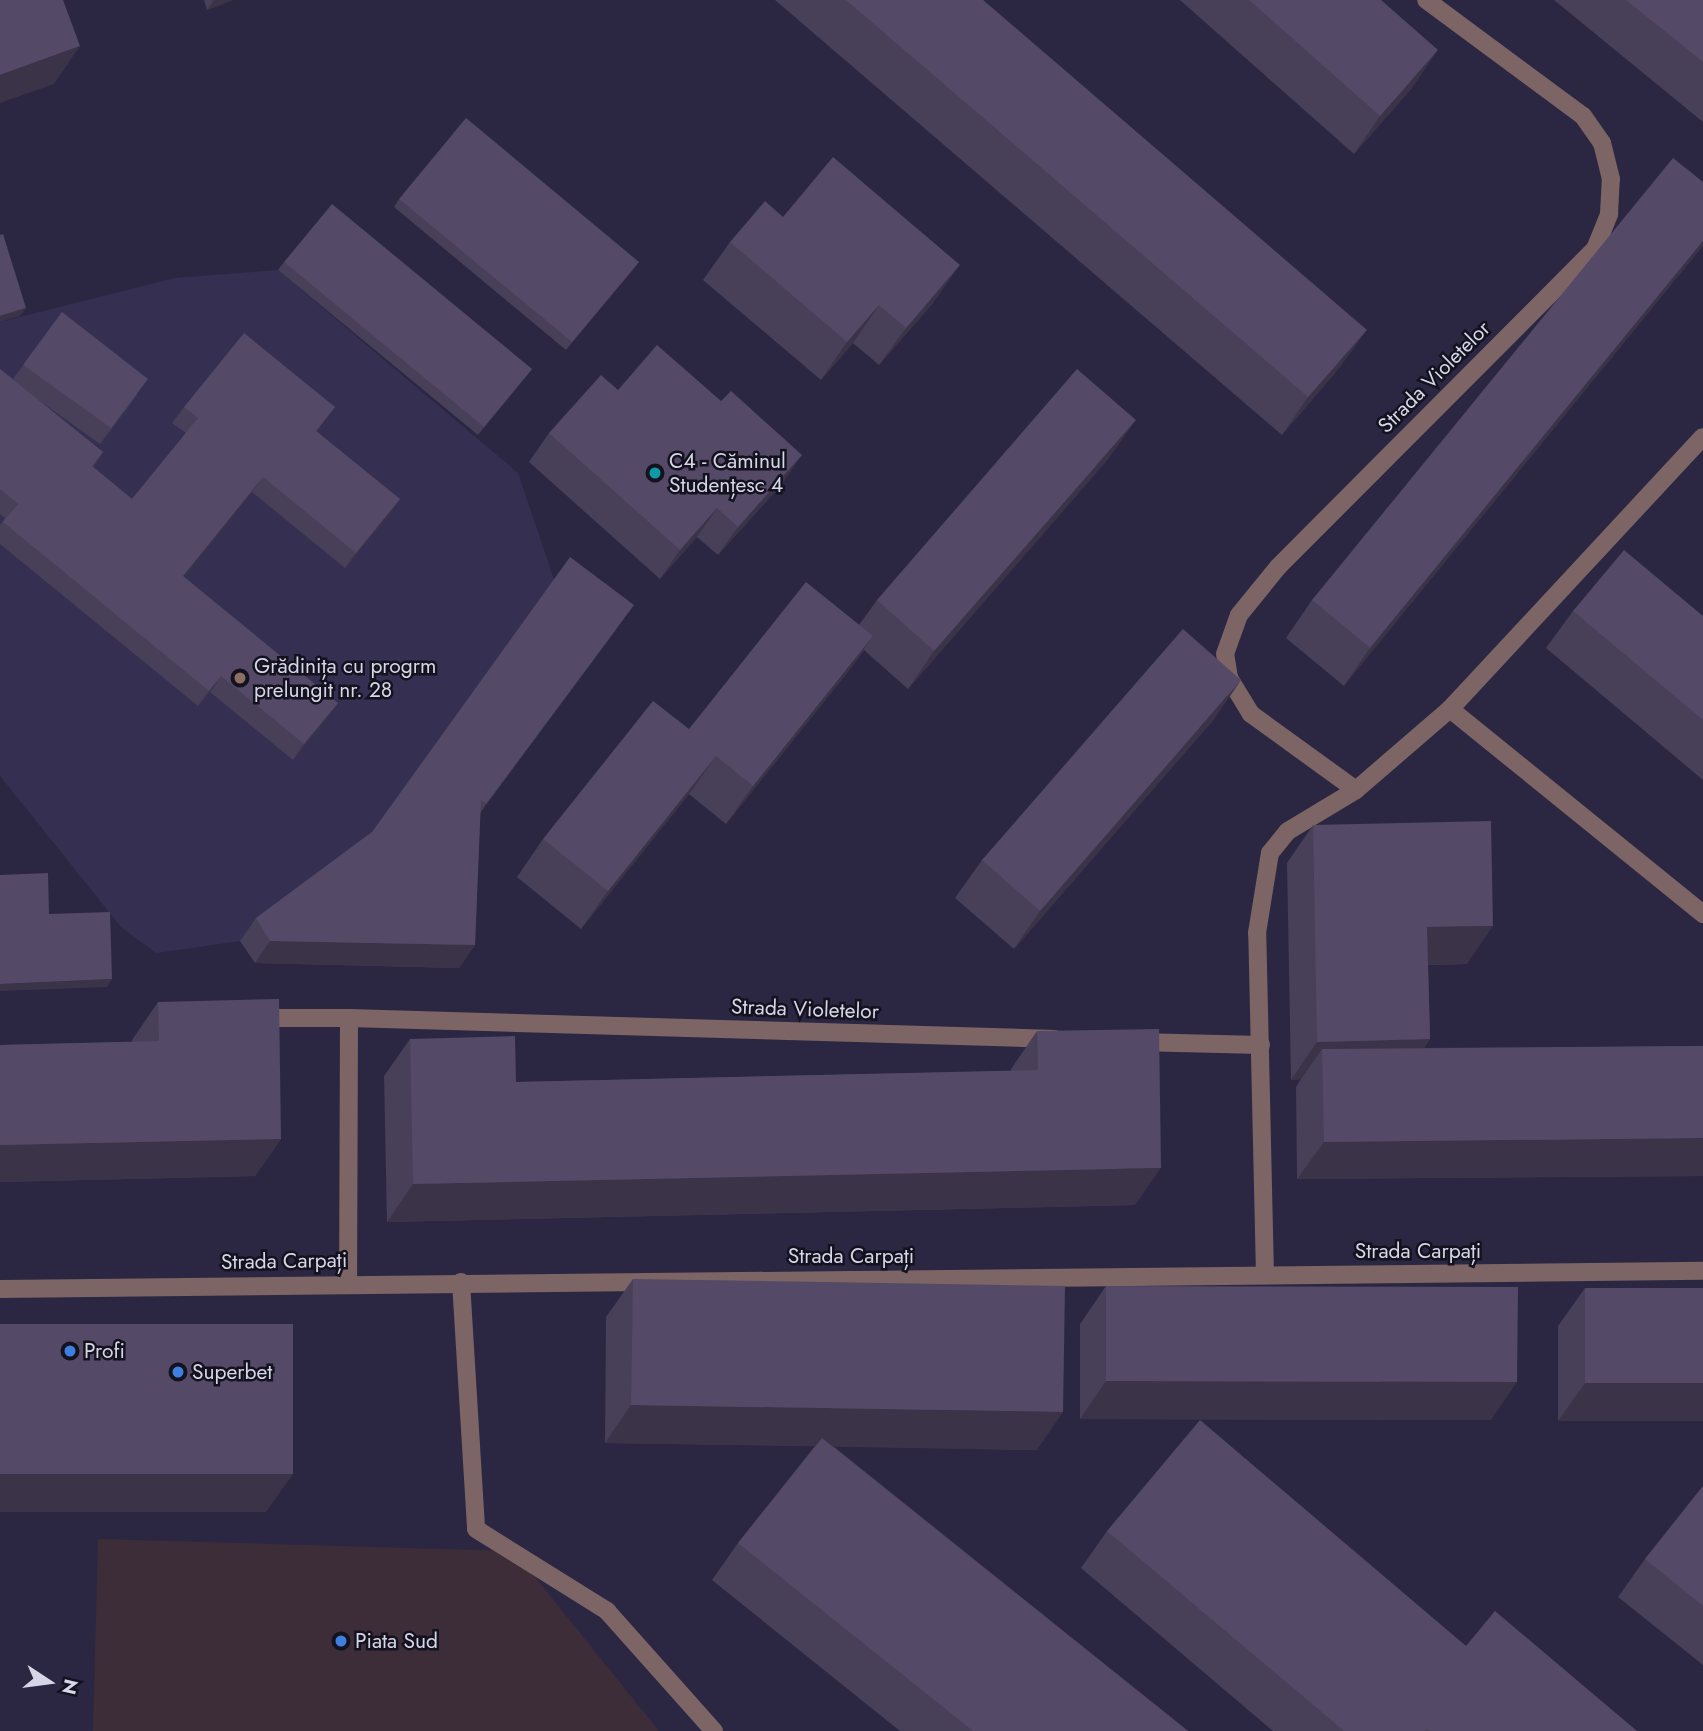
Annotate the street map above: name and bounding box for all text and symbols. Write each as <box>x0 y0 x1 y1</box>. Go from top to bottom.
street label: Strada Violetelor <box>1373 316 1495 438</box>
place label: C4 - Căminul Studențesc 4 <box>669 448 786 498</box>
marker: C4 - Căminul Studențesc 4 <box>647 465 663 481</box>
place label: Grădinița cu progrm prelungit nr. 28 <box>254 653 436 703</box>
marker: Grădinița cu progrm prelungit nr. 28 <box>232 670 248 686</box>
street label: Strada Violetelor <box>731 994 879 1024</box>
street label: Strada Carpați <box>1355 1238 1481 1264</box>
street label: Strada Carpați <box>788 1243 914 1269</box>
street label: Strada Carpați <box>221 1247 347 1275</box>
place label: Profi <box>84 1338 125 1364</box>
marker: Profi <box>62 1343 78 1359</box>
place label: Superbet <box>192 1359 272 1385</box>
marker: Superbet <box>170 1364 186 1380</box>
place label: Piata Sud <box>355 1628 438 1654</box>
marker: Piata Sud <box>333 1633 349 1649</box>
north arrow <box>14 1647 84 1717</box>
text: N <box>55 1676 85 1697</box>

